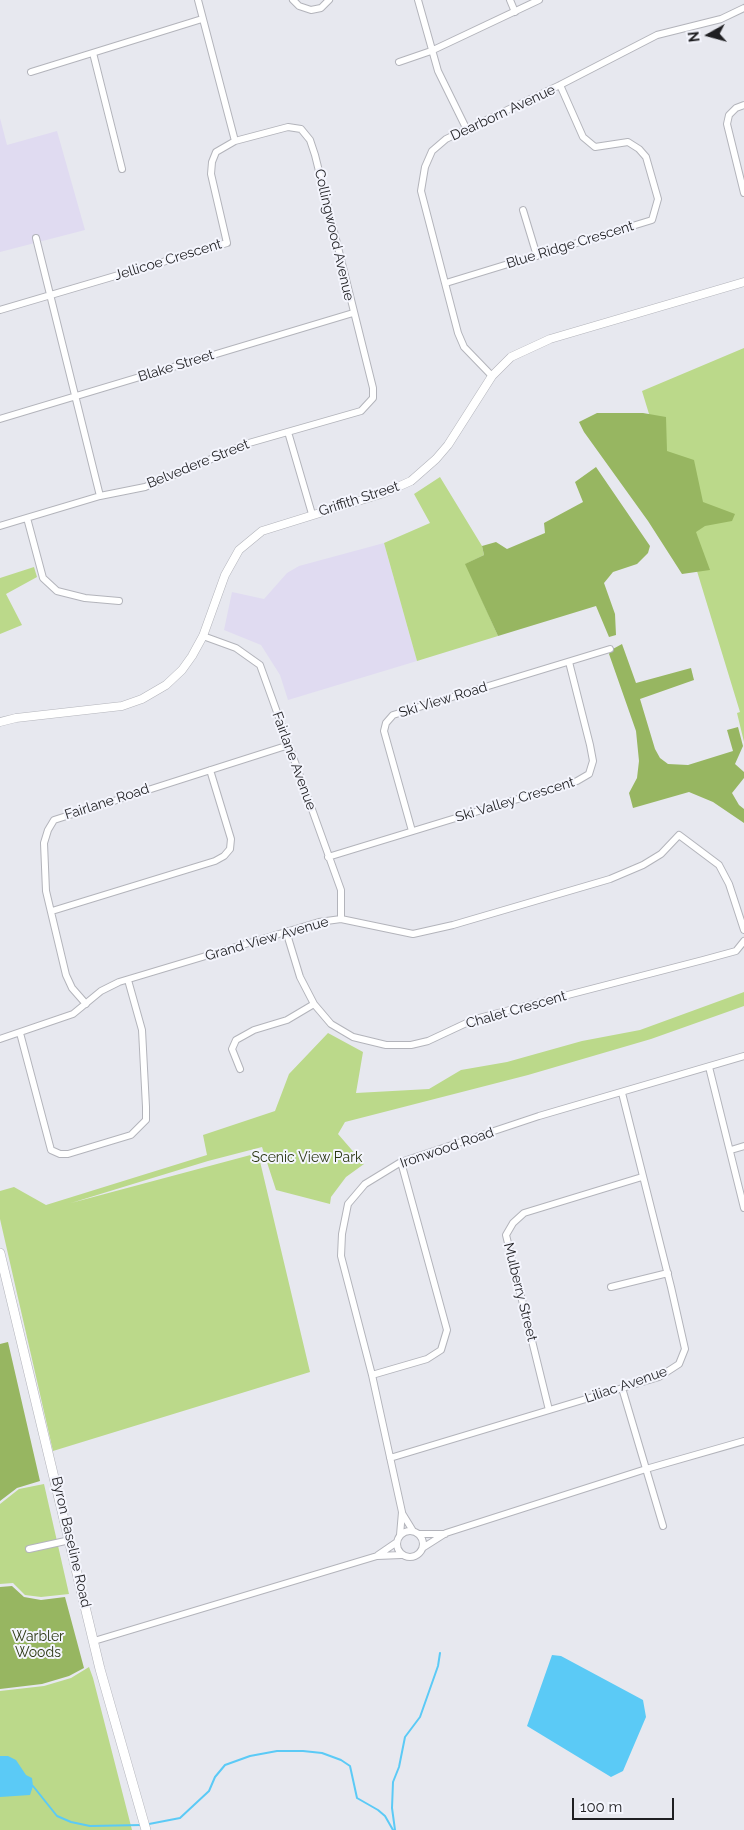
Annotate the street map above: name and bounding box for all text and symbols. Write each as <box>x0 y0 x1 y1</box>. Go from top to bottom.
north arrow <box>684 10 734 60</box>
text: N <box>686 31 703 43</box>
street label: Dearborn Avenue <box>448 81 558 145</box>
street label: Collingwood Avenue <box>311 168 357 302</box>
street label: Blue Ridge Crescent <box>504 218 636 272</box>
street label: Jellicoe Crescent <box>112 236 224 284</box>
street label: Blake Street <box>136 347 216 385</box>
street label: Belvedere Street <box>144 436 252 492</box>
street label: Griffith Street <box>317 478 401 520</box>
street label: Ski View Road <box>397 679 489 721</box>
street label: Fairlane Avenue <box>268 710 320 812</box>
street label: Ski Valley Crescent <box>453 774 577 826</box>
street label: Fairlane Road <box>63 780 151 824</box>
street label: Grand View Avenue <box>203 913 331 965</box>
street label: Chalet Crescent <box>464 988 568 1032</box>
street label: Ironwood Road <box>398 1124 496 1172</box>
park label: Scenic View Park <box>252 1150 362 1166</box>
street label: Mulberry Street <box>500 1241 540 1343</box>
street label: Liliac Avenue <box>583 1363 669 1407</box>
street label: Byron Baseline Road <box>48 1475 94 1609</box>
park label: Warbler Woods <box>12 1629 64 1661</box>
scale bar <box>574 1788 676 1820</box>
text: 100 m <box>580 1798 622 1816</box>

